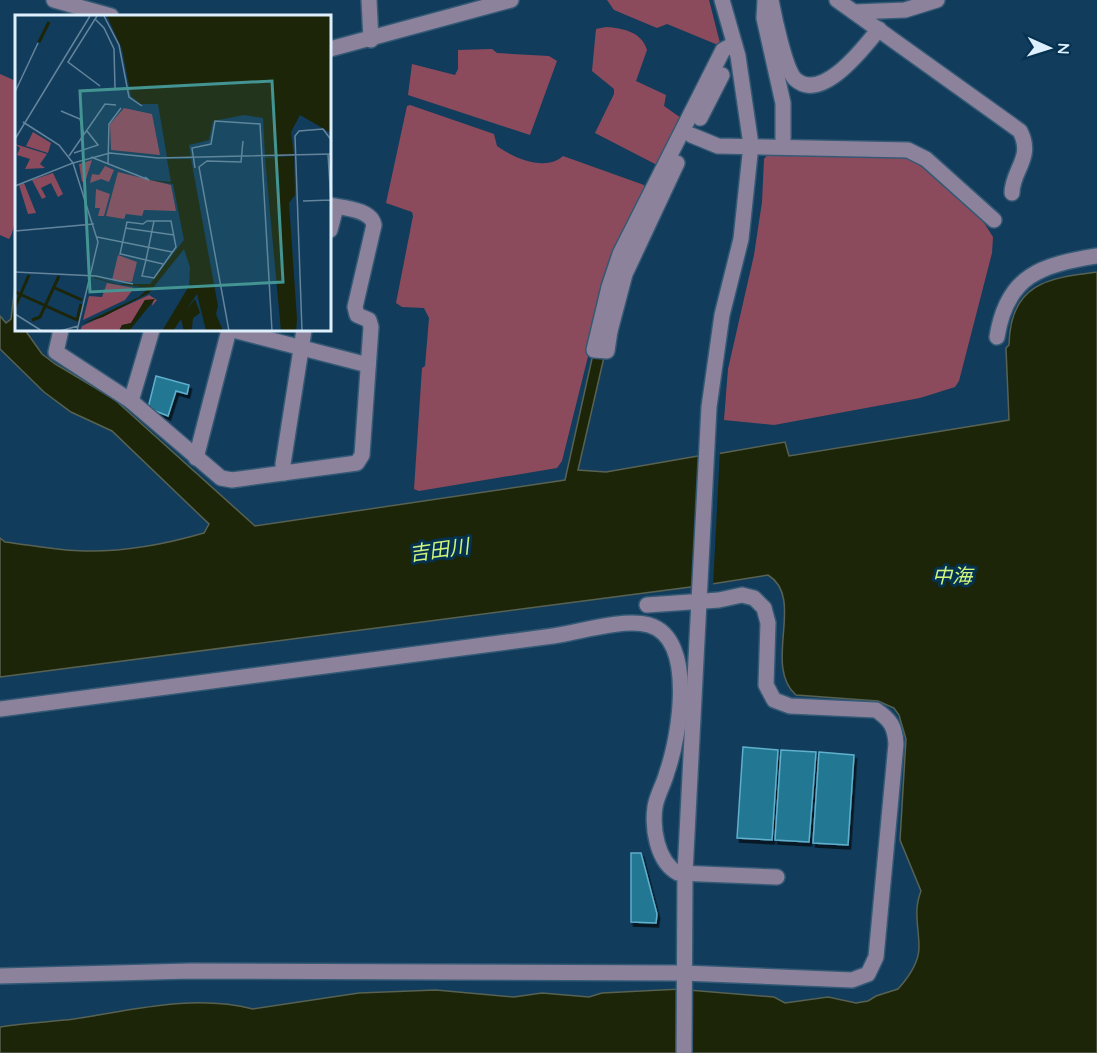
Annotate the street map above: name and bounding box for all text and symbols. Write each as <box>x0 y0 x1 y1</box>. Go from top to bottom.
inset map <box>15 15 332 332</box>
north arrow <box>1019 18 1079 78</box>
text: N <box>1054 42 1074 55</box>
water label: 吉田川 <box>407 533 472 566</box>
water label: 中海 <box>932 563 975 588</box>

